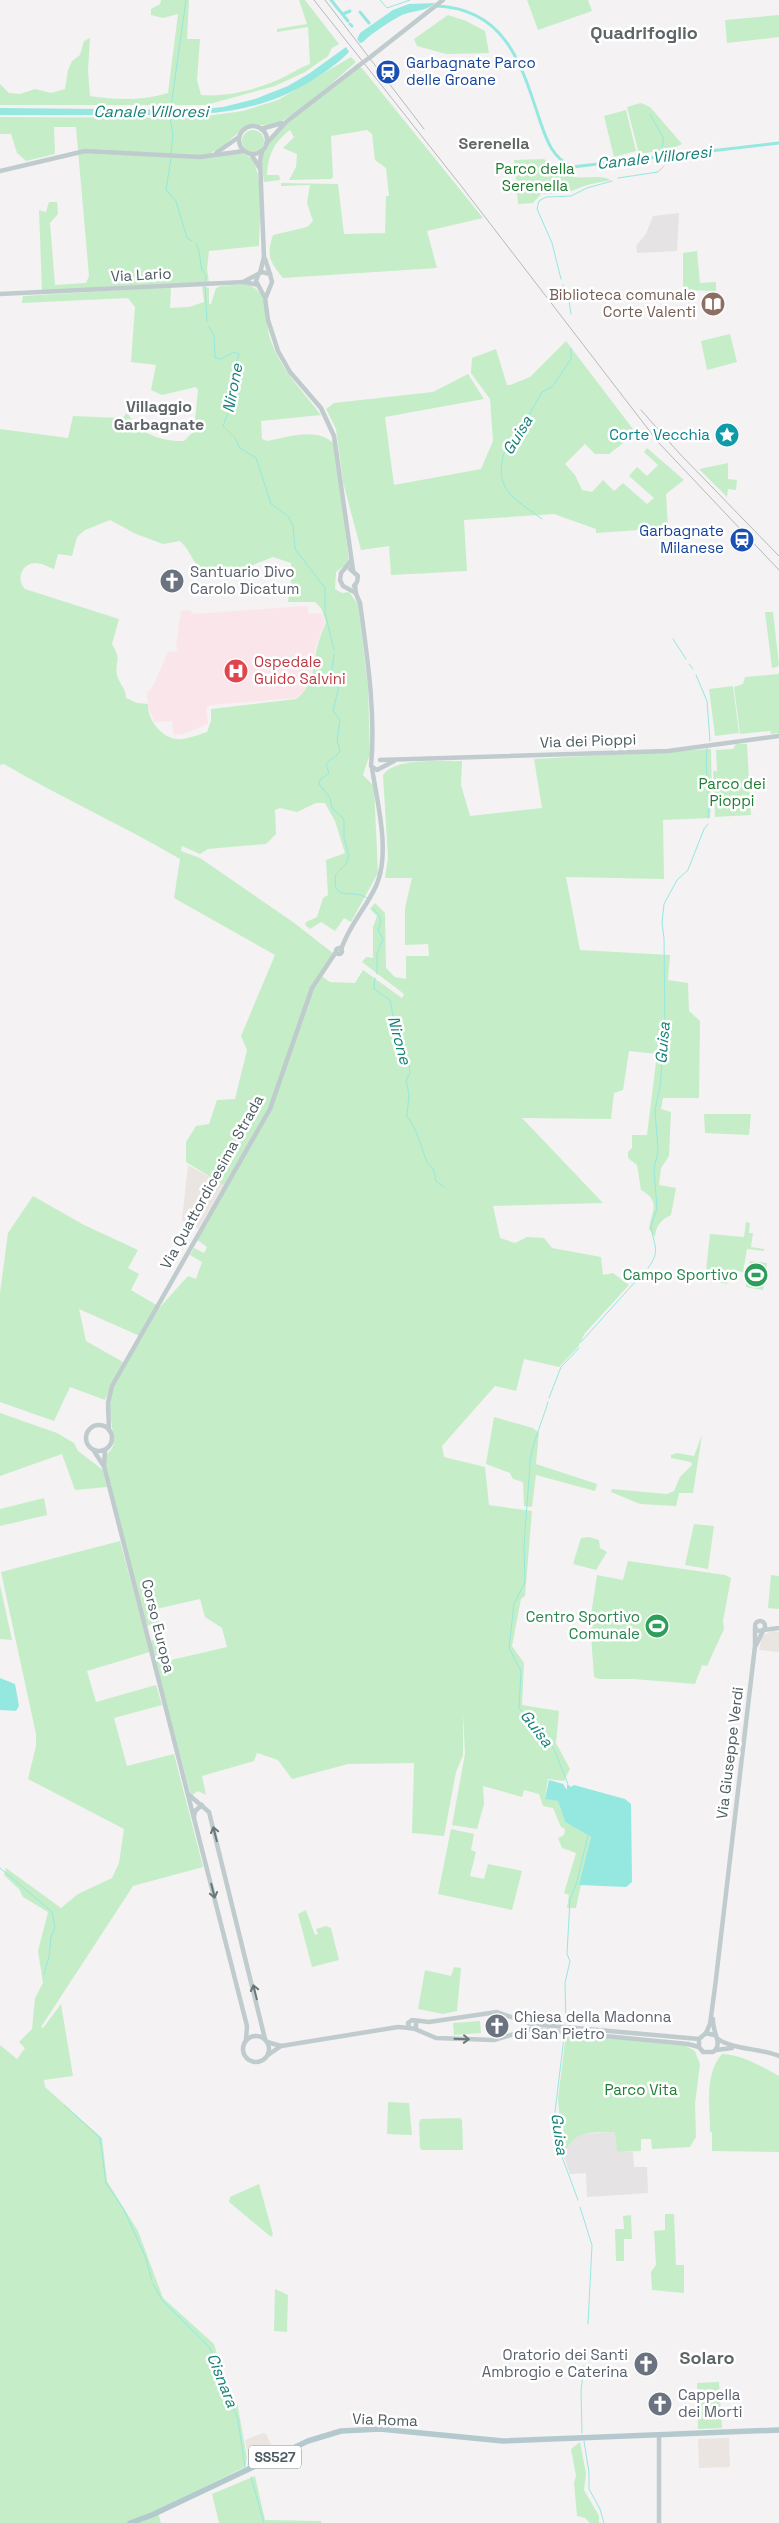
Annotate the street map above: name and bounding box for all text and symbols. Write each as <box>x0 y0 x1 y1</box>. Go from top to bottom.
district label: Quadrifoglio <box>590 21 698 44</box>
place label: Garbagnate Parco delle Groane <box>406 53 536 89</box>
station icon: Garbagnate Parco delle Groane <box>375 59 401 85</box>
water label: Canale Villoresi <box>94 101 211 122</box>
district label: Serenella <box>458 133 530 154</box>
water label: Canale Villoresi <box>596 141 714 174</box>
park label: Parco della Serenella <box>495 159 575 195</box>
street label: Via Lario <box>110 263 172 286</box>
place label: Biblioteca comunale Corte Valenti <box>549 285 696 321</box>
library icon: Biblioteca comunale Corte Valenti <box>700 291 726 317</box>
water label: Nirone <box>217 361 248 414</box>
district label: Villaggio Garbagnate <box>114 396 204 435</box>
water label: Guisa <box>498 411 538 459</box>
place icon: Corte Vecchia <box>714 422 740 448</box>
place label: Corte Vecchia <box>609 425 710 444</box>
place label: Garbagnate Milanese <box>639 521 724 557</box>
station icon: Garbagnate Milanese <box>729 527 755 553</box>
place label: Santuario Divo Carolo Dicatum <box>190 562 299 598</box>
church icon: Santuario Divo Carolo Dicatum <box>159 568 185 594</box>
place label: Ospedale Guido Salvini <box>254 652 346 688</box>
hospital icon: Ospedale Guido Salvini <box>223 658 249 684</box>
street label: Via dei Pioppi <box>539 729 637 752</box>
park label: Parco dei Pioppi <box>698 774 766 810</box>
water label: Nirone <box>383 1014 416 1067</box>
water label: Guisa <box>650 1020 675 1065</box>
street label: Via Quattordicesima Strada <box>156 1091 268 1272</box>
sports icon: Campo Sportivo <box>743 1262 769 1288</box>
place label: Campo Sportivo <box>623 1265 738 1284</box>
street label: Corso Europa <box>138 1577 179 1675</box>
place label: Centro Sportivo Comunale <box>526 1607 640 1643</box>
sports icon: Centro Sportivo Comunale <box>644 1613 670 1639</box>
street label: Via Giuseppe Verdi <box>712 1686 747 1820</box>
water label: Guisa <box>515 1705 558 1752</box>
one-way arrow <box>210 1827 219 1843</box>
one-way arrow <box>208 1882 218 1898</box>
one-way arrow <box>250 1984 259 2000</box>
place label: Chiesa della Madonna di San Pietro <box>514 2007 672 2043</box>
church icon: Chiesa della Madonna di San Pietro <box>484 2013 510 2039</box>
one-way arrow <box>453 2035 469 2044</box>
park label: Parco Vita <box>604 2080 678 2099</box>
water label: Guisa <box>546 2112 573 2157</box>
place label: Oratorio dei Santi Ambrogio e Caterina <box>482 2345 628 2381</box>
district label: Solaro <box>680 2346 734 2369</box>
water label: Cisnara <box>202 2350 243 2411</box>
church icon: Oratorio dei Santi Ambrogio e Caterina <box>633 2351 659 2377</box>
place label: Cappella dei Morti <box>678 2385 743 2421</box>
church icon: Cappella dei Morti <box>647 2391 673 2417</box>
street label: Via Roma <box>352 2409 419 2430</box>
road number: SS527 <box>249 2446 301 2468</box>

